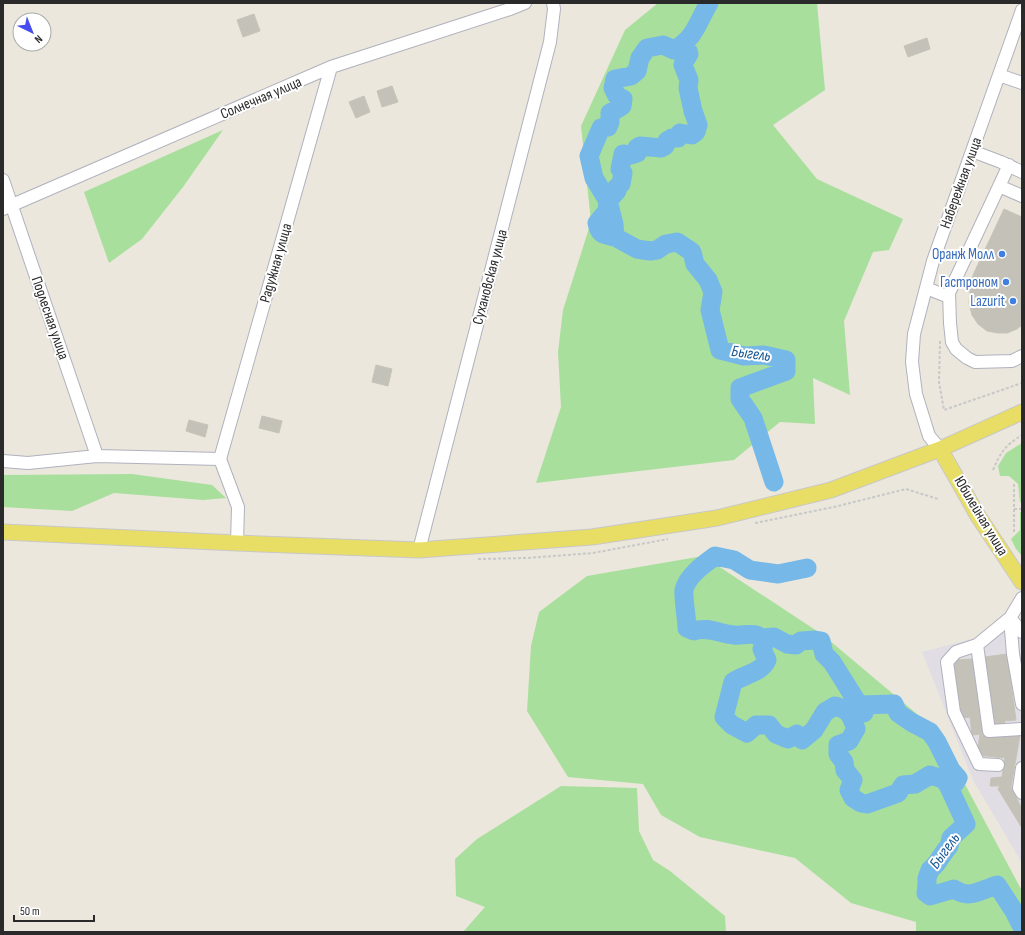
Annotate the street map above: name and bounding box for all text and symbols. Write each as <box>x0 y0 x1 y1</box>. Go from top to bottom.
north arrow <box>12 12 52 52</box>
text: N <box>32 32 45 46</box>
street label: Солнечная улица <box>217 72 305 124</box>
street label: Набережная улица <box>936 135 986 231</box>
street label: Радужная улица <box>256 221 296 305</box>
street label: Сухановская улица <box>468 227 512 327</box>
place label: Оранж Молл <box>932 245 995 264</box>
marker: Оранж Молл <box>997 249 1007 259</box>
place label: Гастроном <box>940 273 998 292</box>
street label: Подлесная улица <box>27 274 73 362</box>
marker: Гастроном <box>1001 277 1011 287</box>
place label: Lazurit <box>970 292 1005 311</box>
marker: Lazurit <box>1008 296 1018 306</box>
water label: Быгель <box>730 342 772 366</box>
street label: Юбилейная улица <box>950 473 1012 560</box>
water label: Быгель <box>926 829 964 873</box>
scale bar <box>14 897 94 923</box>
text: 50 m <box>20 904 40 919</box>

